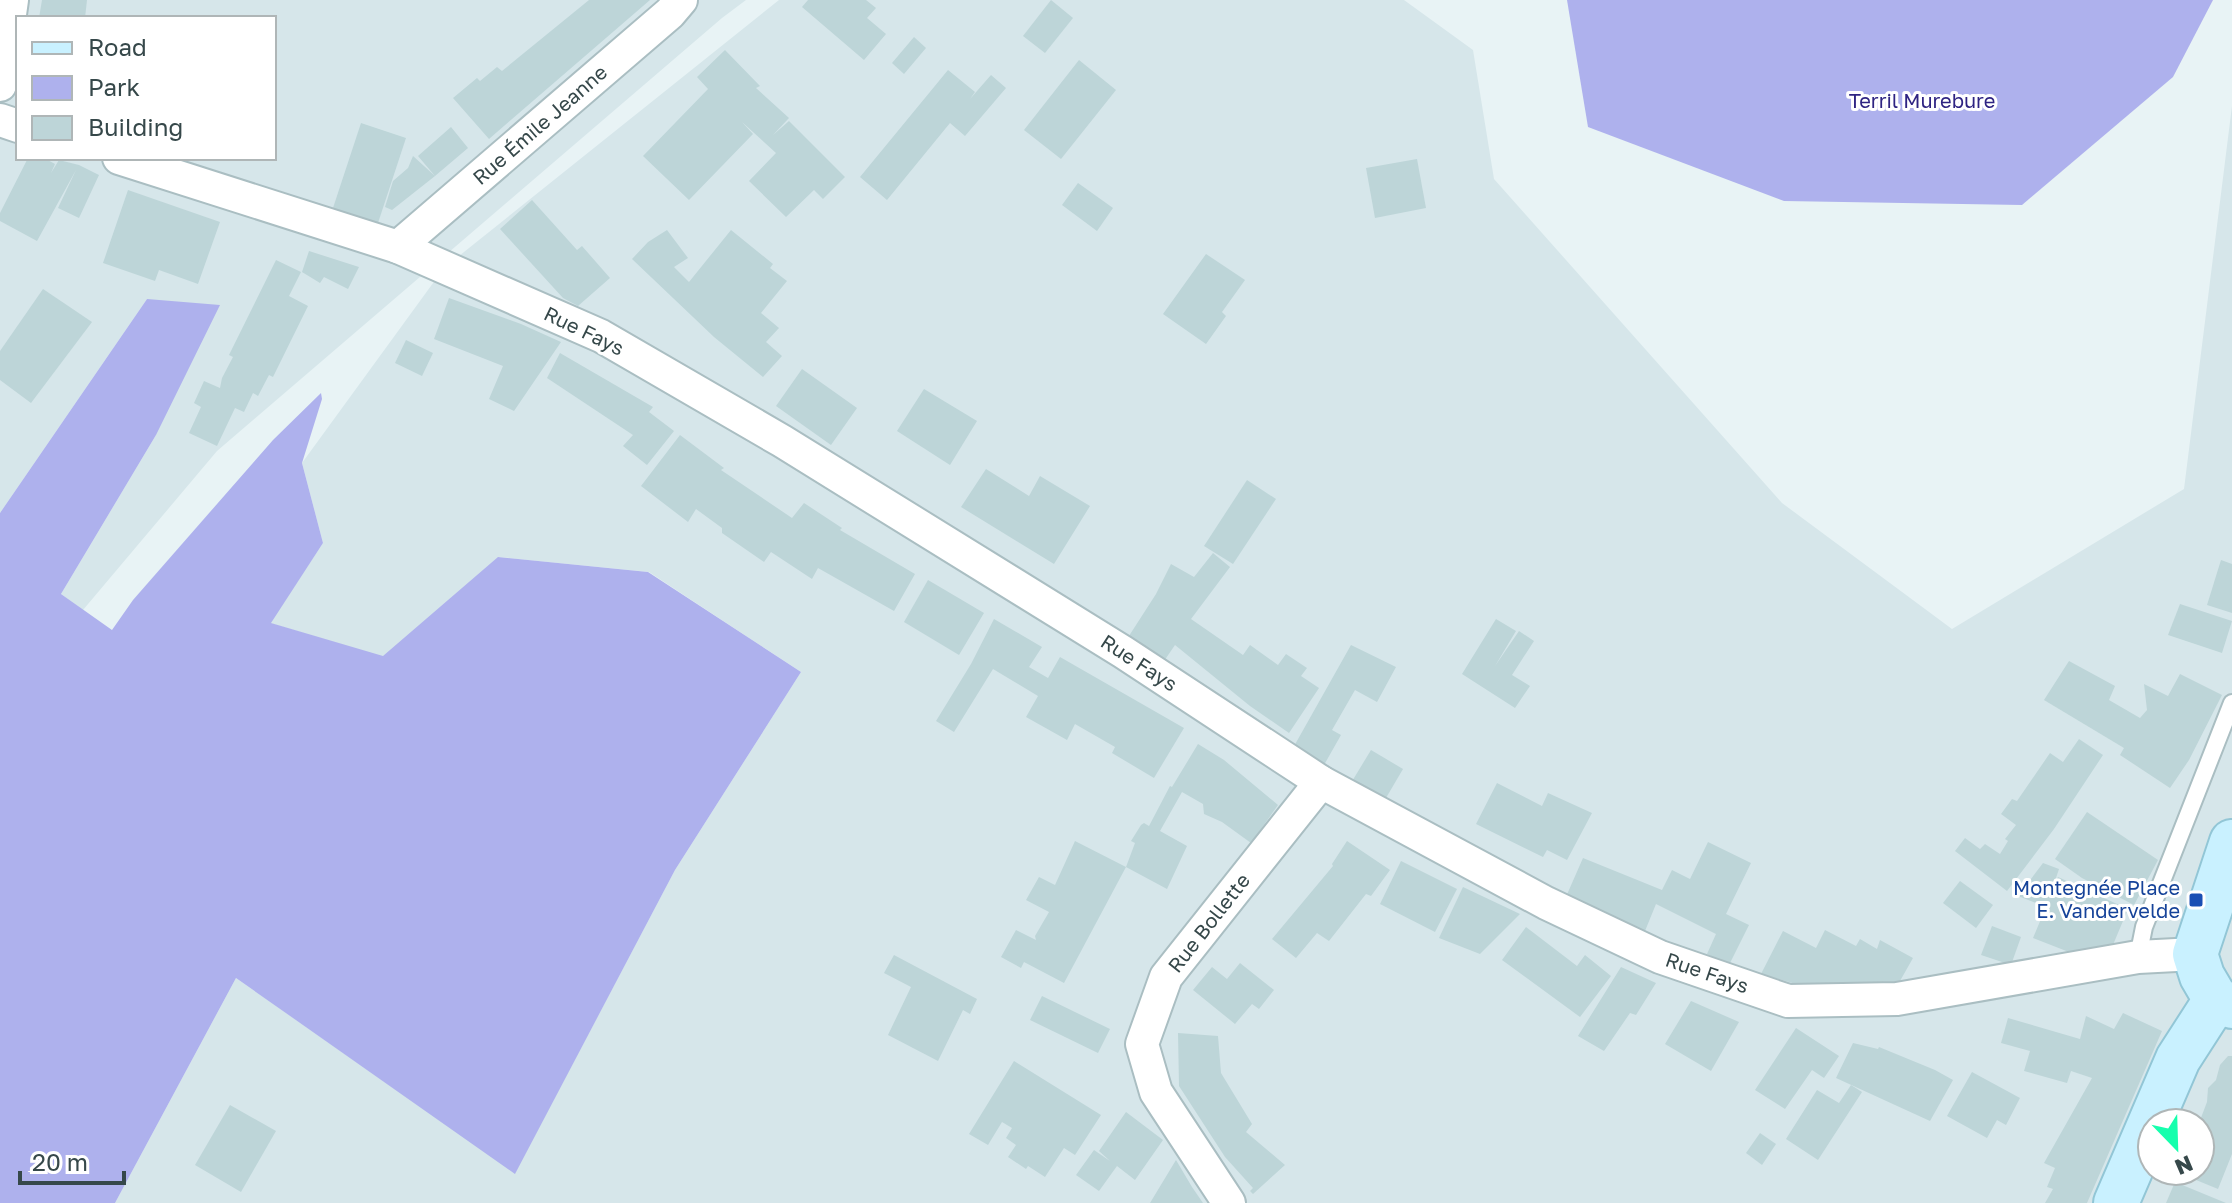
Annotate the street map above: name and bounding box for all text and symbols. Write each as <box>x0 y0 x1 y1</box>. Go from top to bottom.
legend <box>16 16 276 160</box>
text: Road <box>88 32 147 61</box>
street label: Rue Émile Jeanne <box>467 59 611 189</box>
text: Park <box>88 72 140 101</box>
park label: Terril Murebure <box>1849 88 1995 112</box>
text: Building <box>88 112 183 141</box>
street label: Rue Fays <box>540 300 628 360</box>
street label: Rue Fays <box>1097 629 1182 696</box>
street label: Rue Bollette <box>1162 868 1254 977</box>
place label: Montegnée Place E. Vandervelde <box>2013 875 2180 922</box>
marker: Montegnée Place E. Vandervelde <box>2187 891 2205 909</box>
street label: Rue Fays <box>1663 947 1752 997</box>
north arrow <box>2136 1107 2216 1187</box>
scale bar <box>20 1135 124 1185</box>
text: 20 m <box>32 1147 88 1176</box>
text: N <box>2171 1150 2197 1182</box>

